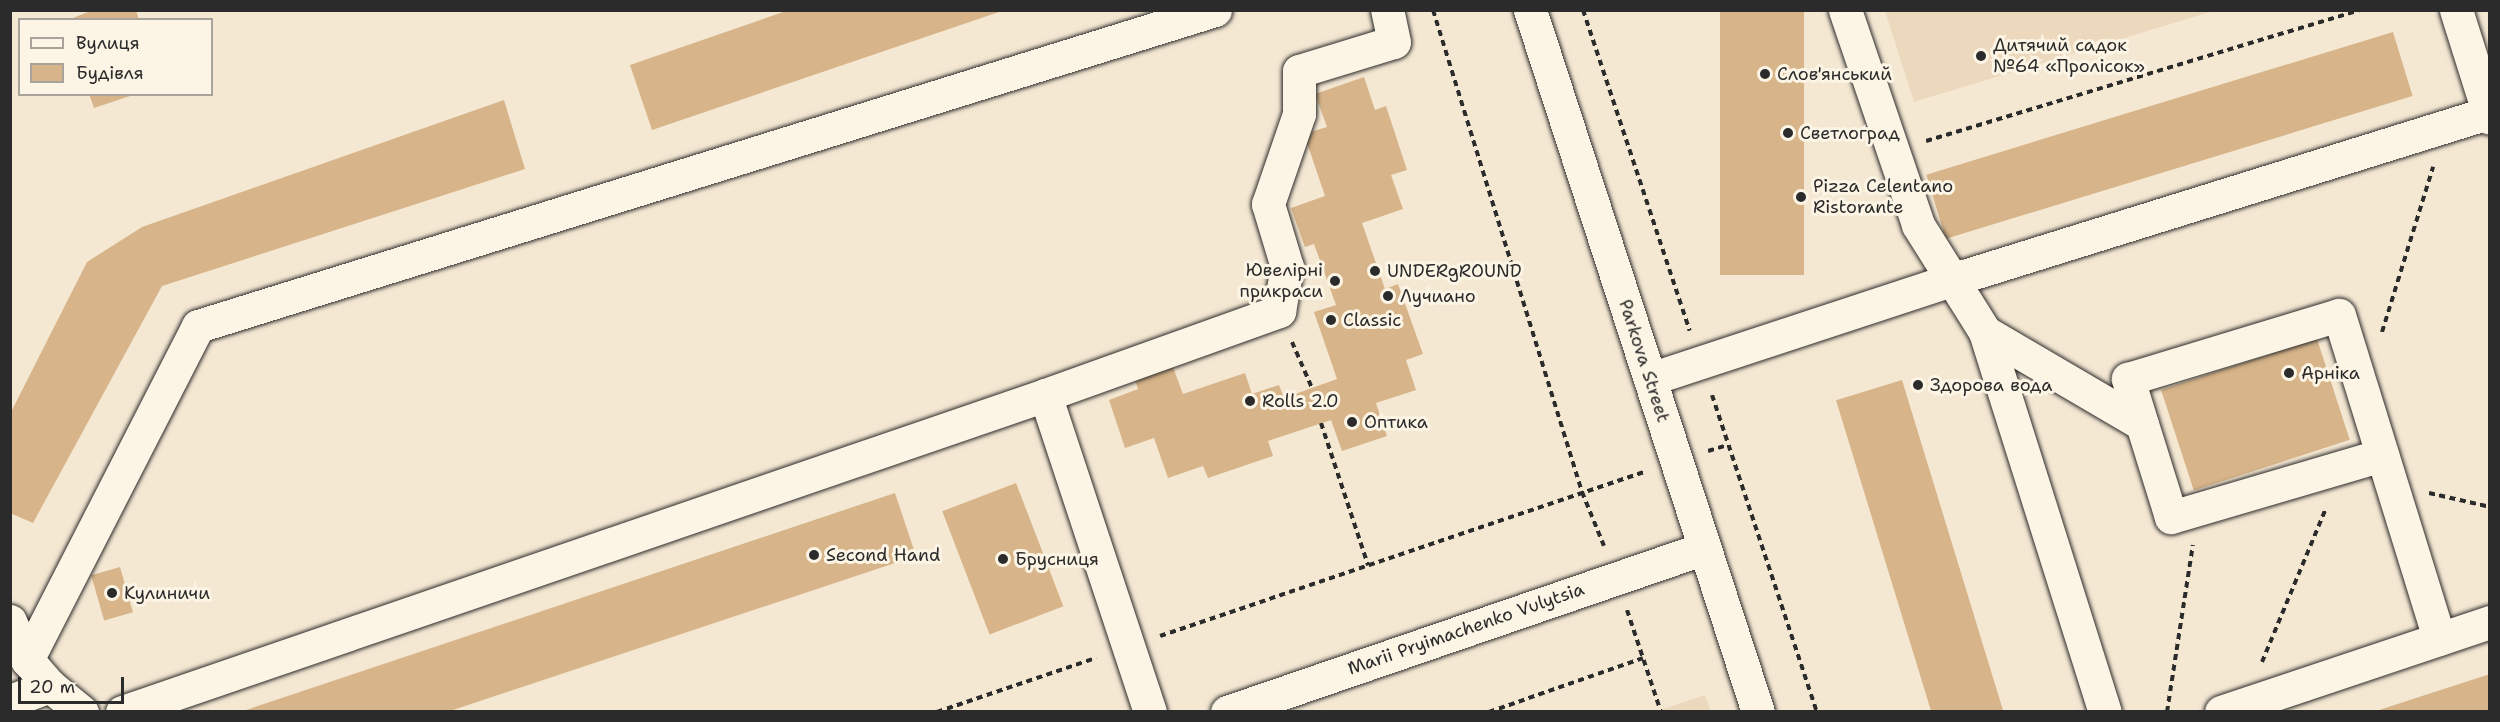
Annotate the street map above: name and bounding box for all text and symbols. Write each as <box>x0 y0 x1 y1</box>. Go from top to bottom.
legend <box>18 18 213 96</box>
text: Вулиця <box>76 31 140 55</box>
place label: Дитячий садок №64 «Пролісок» <box>1993 35 2145 78</box>
marker: Дитячий садок №64 «Пролісок» <box>1974 49 1988 63</box>
text: Будівля <box>76 61 144 85</box>
place label: Слов'янський <box>1777 63 1892 85</box>
marker: Слов'янський <box>1758 67 1772 81</box>
place label: Светлоград <box>1800 122 1900 144</box>
marker: Светлоград <box>1781 126 1795 140</box>
place label: Pizza Celentano Ristorante <box>1813 176 1953 219</box>
marker: Pizza Celentano Ristorante <box>1794 190 1808 204</box>
place label: Ювелірні прикраси <box>1240 260 1323 302</box>
place label: UNDERgROUND <box>1387 260 1522 282</box>
marker: UNDERgROUND <box>1368 264 1382 278</box>
marker: Ювелірні прикраси <box>1328 274 1342 288</box>
place label: Лучиано <box>1400 285 1476 307</box>
marker: Лучиано <box>1381 289 1395 303</box>
street label: Parkova Street <box>1614 297 1674 425</box>
place label: Classic <box>1343 309 1401 331</box>
marker: Classic <box>1324 313 1338 327</box>
place label: Арніка <box>2301 362 2360 384</box>
marker: Арніка <box>2282 366 2296 380</box>
place label: Здорова вода <box>1930 374 2052 396</box>
marker: Здорова вода <box>1911 378 1925 392</box>
place label: Rolls 2.0 <box>1262 390 1339 412</box>
marker: Rolls 2.0 <box>1243 394 1257 408</box>
place label: Оптика <box>1364 411 1428 433</box>
marker: Оптика <box>1345 415 1359 429</box>
place label: Second Hand <box>826 544 940 566</box>
marker: Second Hand <box>807 548 821 562</box>
place label: Брусниця <box>1015 548 1099 570</box>
marker: Брусниця <box>996 552 1010 566</box>
street label: Marii Pryimachenko Vulytsia <box>1345 578 1587 680</box>
place label: Кулиничи <box>124 582 210 604</box>
marker: Кулиничи <box>105 586 119 600</box>
scale bar <box>21 665 128 703</box>
text: 20 m <box>29 675 75 699</box>

